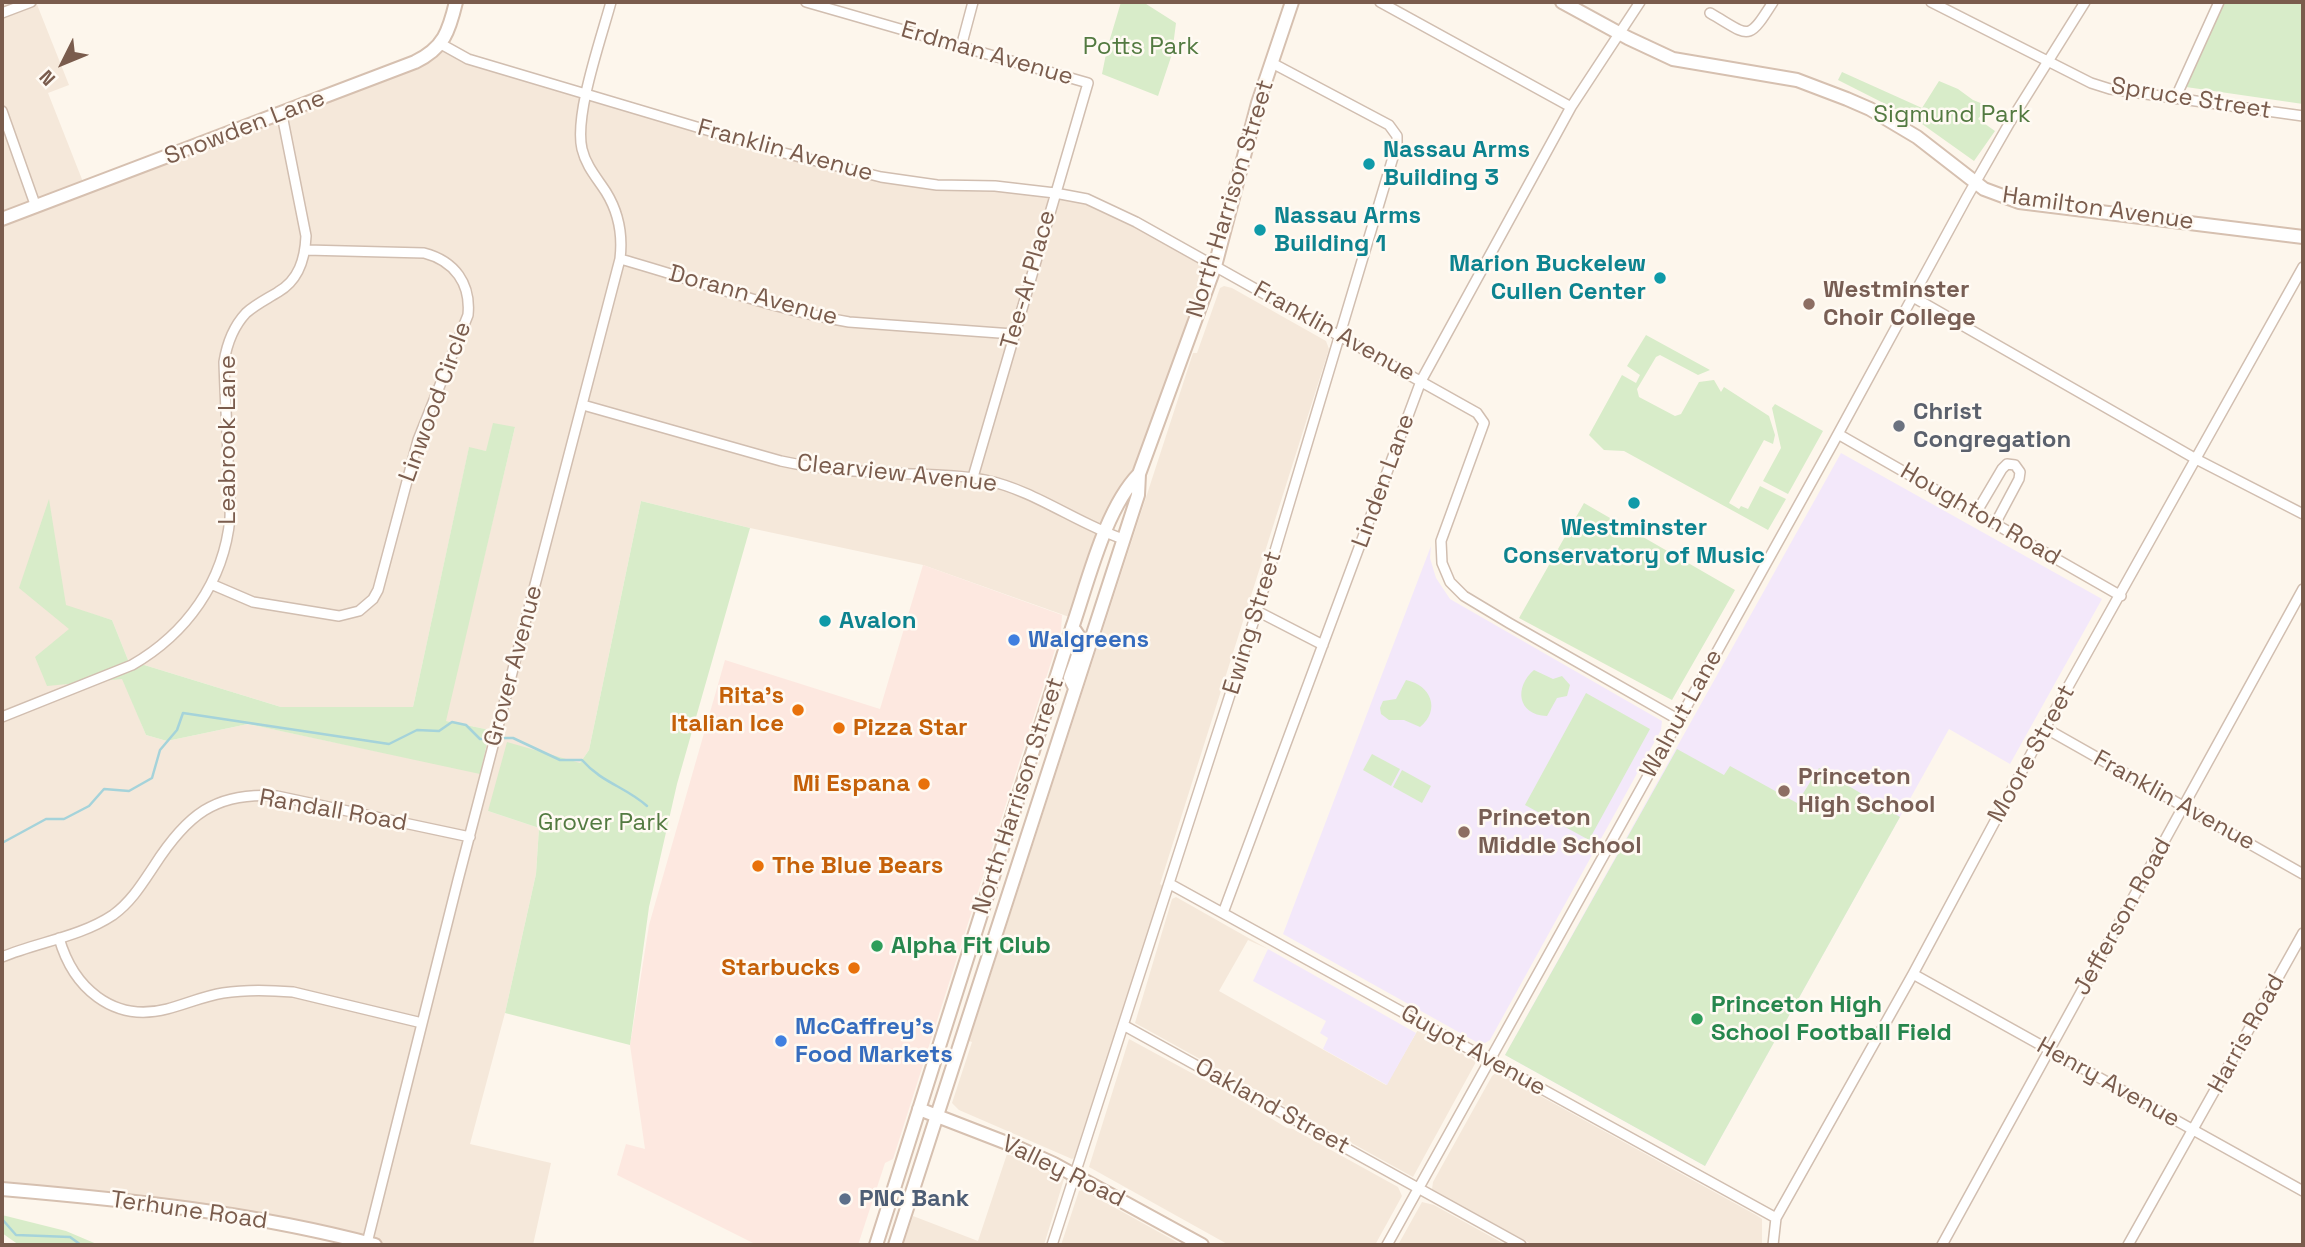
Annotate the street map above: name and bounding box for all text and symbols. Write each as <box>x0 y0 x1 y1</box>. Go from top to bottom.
street label: Erdman Avenue <box>898 16 1076 92</box>
north arrow <box>28 28 98 98</box>
park label: Potts Park <box>1083 33 1199 61</box>
text: N <box>34 64 61 91</box>
street label: Spruce Street <box>2109 72 2273 126</box>
street label: North Harrison Street <box>1181 77 1281 321</box>
street label: Snowden Lane <box>161 84 329 172</box>
park label: Sigmund Park <box>1873 101 2031 129</box>
street label: Franklin Avenue <box>694 114 876 188</box>
place label: Nassau Arms Building 3 <box>1383 136 1530 192</box>
marker: Nassau Arms Building 3 <box>1361 156 1377 172</box>
street label: Hamilton Avenue <box>2000 181 2196 237</box>
place label: Nassau Arms Building 1 <box>1274 202 1421 258</box>
street label: Tee-Ar Place <box>995 207 1063 353</box>
marker: Nassau Arms Building 1 <box>1252 222 1268 238</box>
place label: Marion Buckelew Cullen Center <box>1449 250 1646 306</box>
street label: Dorann Avenue <box>665 260 841 332</box>
marker: Marion Buckelew Cullen Center <box>1652 270 1668 286</box>
street label: Franklin Avenue <box>1248 276 1420 388</box>
place label: Westminster Choir College <box>1823 276 1976 332</box>
marker: Westminster Choir College <box>1801 296 1817 312</box>
street label: Linwood Circle <box>394 318 478 486</box>
street label: Leabrook Lane <box>214 355 242 525</box>
place label: Christ Congregation <box>1913 398 2071 454</box>
street label: Linden Lane <box>1347 410 1421 552</box>
marker: Christ Congregation <box>1891 418 1907 434</box>
street label: Clearview Avenue <box>795 449 999 499</box>
street label: Houghton Road <box>1895 457 2065 573</box>
marker: Westminster Conservatory of Music <box>1626 495 1642 511</box>
place label: Westminster Conservatory of Music <box>1503 514 1765 570</box>
street label: Ewing Street <box>1218 548 1288 698</box>
street label: Grover Avenue <box>479 582 549 750</box>
place label: Avalon <box>839 607 917 635</box>
marker: Avalon <box>817 613 833 629</box>
place label: Walgreens <box>1028 626 1149 654</box>
marker: Walgreens <box>1006 632 1022 648</box>
street label: Walnut Lane <box>1635 645 1729 783</box>
street label: North Harrison Street <box>967 674 1071 918</box>
street label: Moore Street <box>1982 680 2082 828</box>
place label: Rita's Italian Ice <box>671 682 784 738</box>
marker: Rita's Italian Ice <box>790 702 806 718</box>
place label: Pizza Star <box>853 714 968 742</box>
marker: Pizza Star <box>831 720 847 736</box>
street label: Franklin Avenue <box>2088 745 2260 857</box>
place label: Princeton High School <box>1798 763 1935 819</box>
place label: Mi Espana <box>793 770 910 798</box>
marker: Mi Espana <box>916 776 932 792</box>
marker: Princeton High School <box>1776 783 1792 799</box>
street label: Randall Road <box>257 784 409 838</box>
place label: Princeton Middle School <box>1478 804 1642 860</box>
park label: Grover Park <box>538 809 668 837</box>
marker: Princeton Middle School <box>1456 824 1472 840</box>
street label: Jefferson Road <box>2068 833 2178 1001</box>
place label: The Blue Bears <box>772 852 943 880</box>
marker: The Blue Bears <box>750 858 766 874</box>
place label: Alpha Fit Club <box>891 932 1051 960</box>
marker: Alpha Fit Club <box>869 938 885 954</box>
place label: Starbucks <box>721 954 840 982</box>
marker: Starbucks <box>846 960 862 976</box>
street label: Harris Road <box>2203 970 2291 1098</box>
place label: Princeton High School Football Field <box>1711 991 1952 1047</box>
street label: Guyot Avenue <box>1395 999 1551 1103</box>
marker: Princeton High School Football Field <box>1689 1011 1705 1027</box>
place label: McCaffrey's Food Markets <box>795 1013 953 1069</box>
street label: Henry Avenue <box>2031 1032 2185 1134</box>
marker: McCaffrey's Food Markets <box>773 1033 789 1049</box>
street label: Oakland Street <box>1190 1053 1354 1161</box>
street label: Valley Road <box>997 1130 1129 1214</box>
place label: PNC Bank <box>859 1185 969 1213</box>
street label: Terhune Road <box>109 1186 269 1236</box>
marker: PNC Bank <box>837 1191 853 1207</box>

